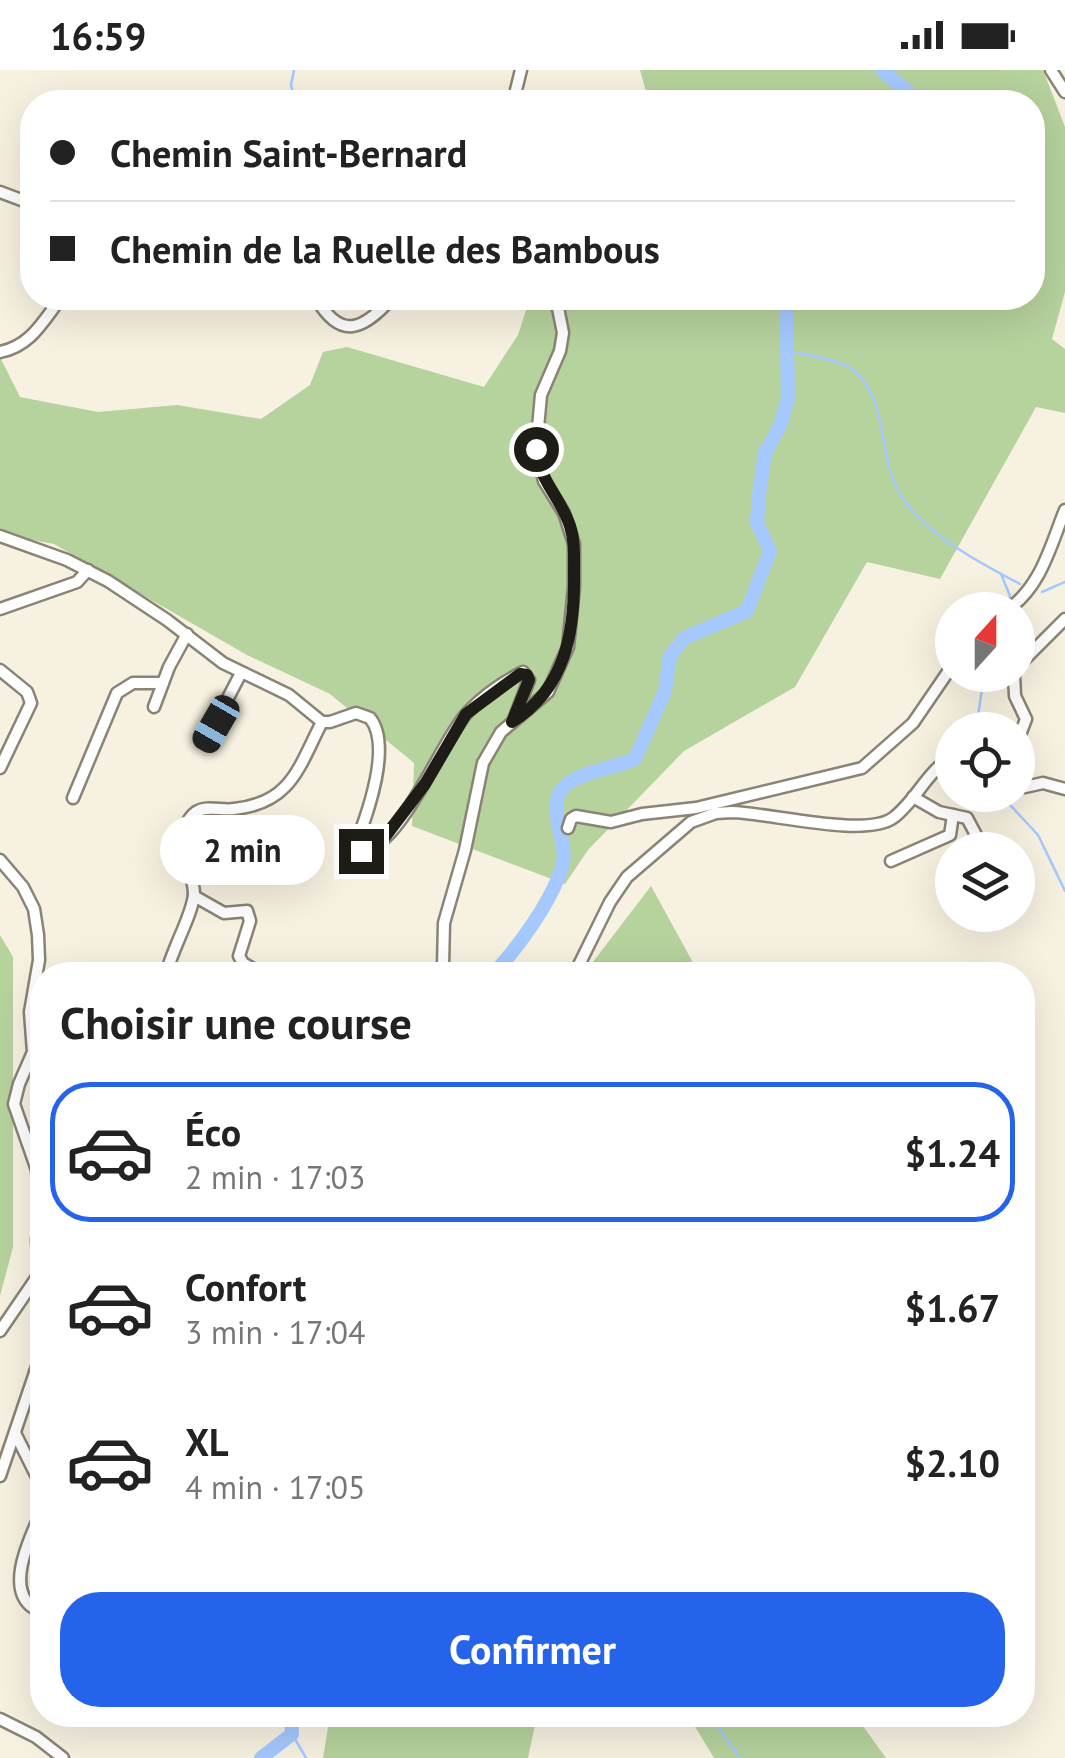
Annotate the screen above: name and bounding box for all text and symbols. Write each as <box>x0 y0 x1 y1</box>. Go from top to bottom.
text: 16:59 <box>50 11 146 60</box>
text: Chemin Saint-Bernard <box>110 128 467 177</box>
text: Chemin de la Ruelle des Bambous <box>110 224 660 273</box>
route start <box>514 427 559 472</box>
north arrow <box>935 592 1035 692</box>
map controls <box>935 592 1035 932</box>
car <box>188 691 244 757</box>
button: locate <box>935 712 1035 812</box>
callout: 2 min <box>161 816 326 886</box>
text: 2 min <box>203 829 282 871</box>
route end <box>339 829 384 874</box>
button: layers <box>935 832 1035 932</box>
text: Choisir une course <box>60 993 412 1051</box>
icon: car <box>65 1107 155 1197</box>
text: Éco <box>185 1107 241 1156</box>
text: $1.24 <box>904 1128 1000 1177</box>
text: 2 min · 17:03 <box>185 1156 365 1198</box>
icon: car <box>65 1262 155 1352</box>
text: Confort <box>185 1262 306 1311</box>
text: $1.67 <box>904 1283 1000 1332</box>
text: 3 min · 17:04 <box>185 1311 365 1353</box>
icon: car <box>65 1417 155 1507</box>
text: XL <box>185 1417 229 1466</box>
text: $2.10 <box>904 1438 1000 1487</box>
text: 4 min · 17:05 <box>185 1466 365 1508</box>
button: Confirmer <box>60 1592 1005 1707</box>

